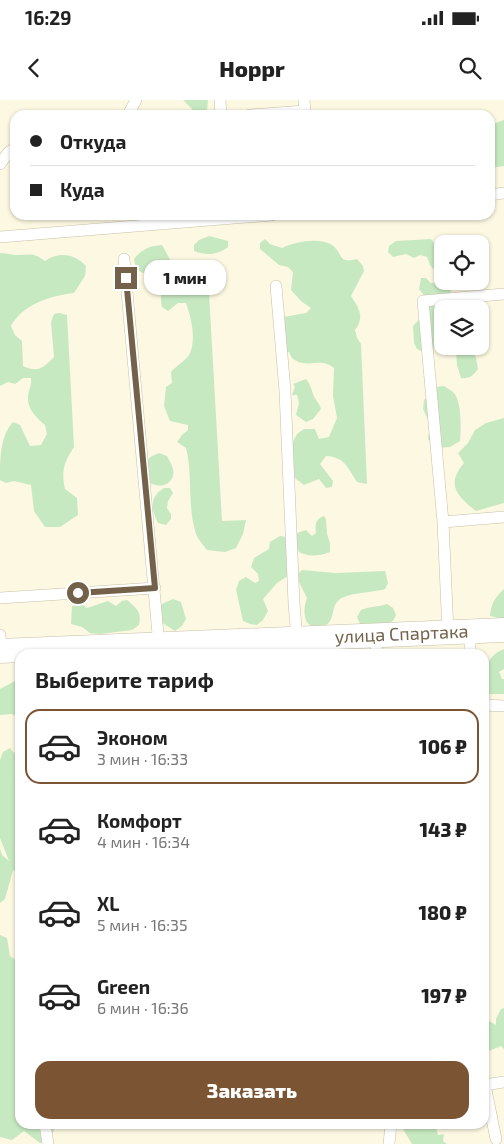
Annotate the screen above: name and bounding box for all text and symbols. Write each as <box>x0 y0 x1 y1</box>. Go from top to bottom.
text: 16:29 <box>25 6 72 29</box>
icon: back <box>20 54 48 82</box>
icon: search <box>456 54 484 82</box>
text: Hoppr <box>219 55 285 81</box>
text: Откуда <box>60 130 126 153</box>
text: Куда <box>60 178 105 201</box>
map controls <box>434 235 489 355</box>
button: locate <box>434 235 489 290</box>
callout: 1 мин <box>144 260 226 296</box>
route end <box>115 267 137 289</box>
text: 1 мин <box>163 268 207 287</box>
button: layers <box>434 300 489 355</box>
route start <box>67 582 89 604</box>
street label: улица Спартака <box>334 619 469 647</box>
text: Выберите тариф <box>35 666 214 692</box>
icon: car <box>37 724 82 769</box>
text: Эконом <box>97 726 168 749</box>
text: 106 ₽ <box>419 735 467 758</box>
text: 3 мин · 16:33 <box>97 749 188 768</box>
icon: car <box>37 807 82 852</box>
text: Комфорт <box>97 809 182 832</box>
text: 143 ₽ <box>420 818 467 841</box>
text: 4 мин · 16:34 <box>97 832 190 851</box>
icon: car <box>37 890 82 935</box>
text: XL <box>97 892 119 915</box>
text: 180 ₽ <box>418 901 467 924</box>
text: 5 мин · 16:35 <box>97 915 188 934</box>
icon: car <box>37 973 82 1018</box>
text: Green <box>97 975 150 998</box>
text: 197 ₽ <box>421 984 467 1007</box>
text: 6 мин · 16:36 <box>97 998 189 1017</box>
button: Заказать <box>35 1061 469 1119</box>

